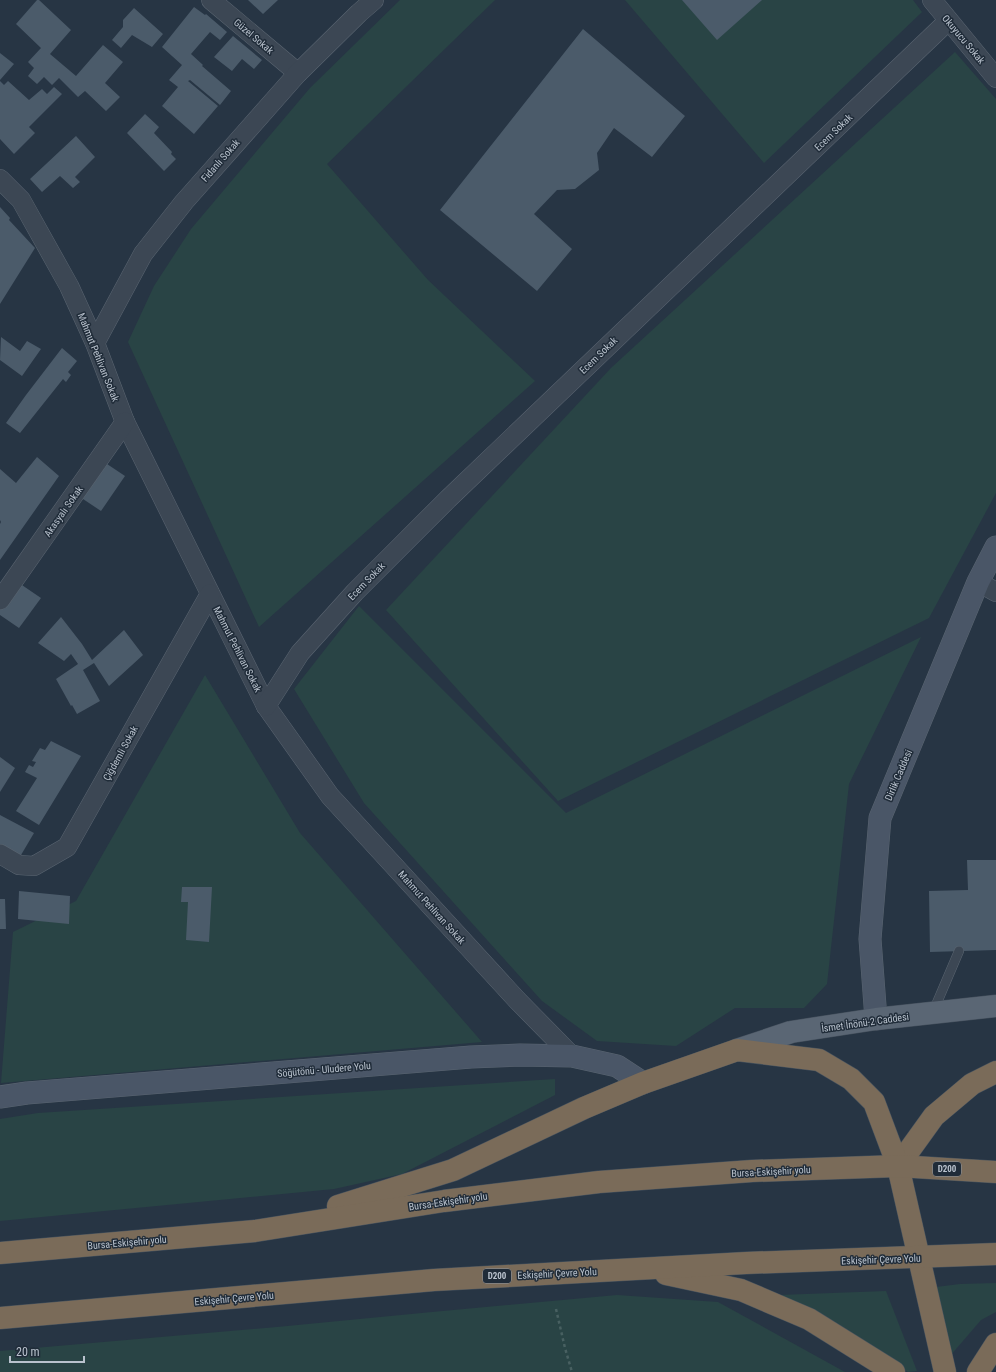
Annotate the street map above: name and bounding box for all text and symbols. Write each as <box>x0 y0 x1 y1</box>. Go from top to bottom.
street label: Okuyucu Sokak <box>940 13 987 66</box>
street label: Güzel Sokak <box>232 17 276 56</box>
street label: Ecem Sokak <box>812 111 855 153</box>
street label: Fidanlı Sokak <box>199 136 242 184</box>
street label: Mahmut Pehlivan Sokak <box>76 311 122 404</box>
street label: Ecem Sokak <box>577 334 620 376</box>
street label: Akasyalı Sokak <box>42 483 85 539</box>
street label: Ecem Sokak <box>346 560 387 602</box>
street label: Mahmut Pehlivan Sokak <box>211 605 264 694</box>
street label: Çiğdemli Sokak <box>101 723 140 783</box>
street label: Dirlik Caddesi <box>883 748 914 802</box>
street label: Mahmut Pehlivan Sokak <box>396 869 468 946</box>
street label: İsmet İnönü-2 Caddesi <box>820 1010 910 1034</box>
street label: Söğütönü - Uludere Yolu <box>277 1060 372 1079</box>
road number: D200 <box>933 1162 961 1176</box>
street label: Bursa-Eskişehir yolu <box>731 1164 811 1179</box>
street label: Bursa-Eskişehir yolu <box>408 1190 488 1212</box>
street label: Bursa-Eskişehir yolu <box>87 1234 167 1251</box>
street label: Eskişehir Çevre Yolu <box>841 1253 921 1266</box>
street label: Eskişehir Çevre Yolu <box>517 1266 597 1281</box>
road number: D200 <box>483 1269 511 1283</box>
street label: Eskişehir Çevre Yolu <box>194 1290 274 1307</box>
scale bar <box>10 1338 84 1364</box>
text: 20 m <box>16 1345 40 1359</box>

